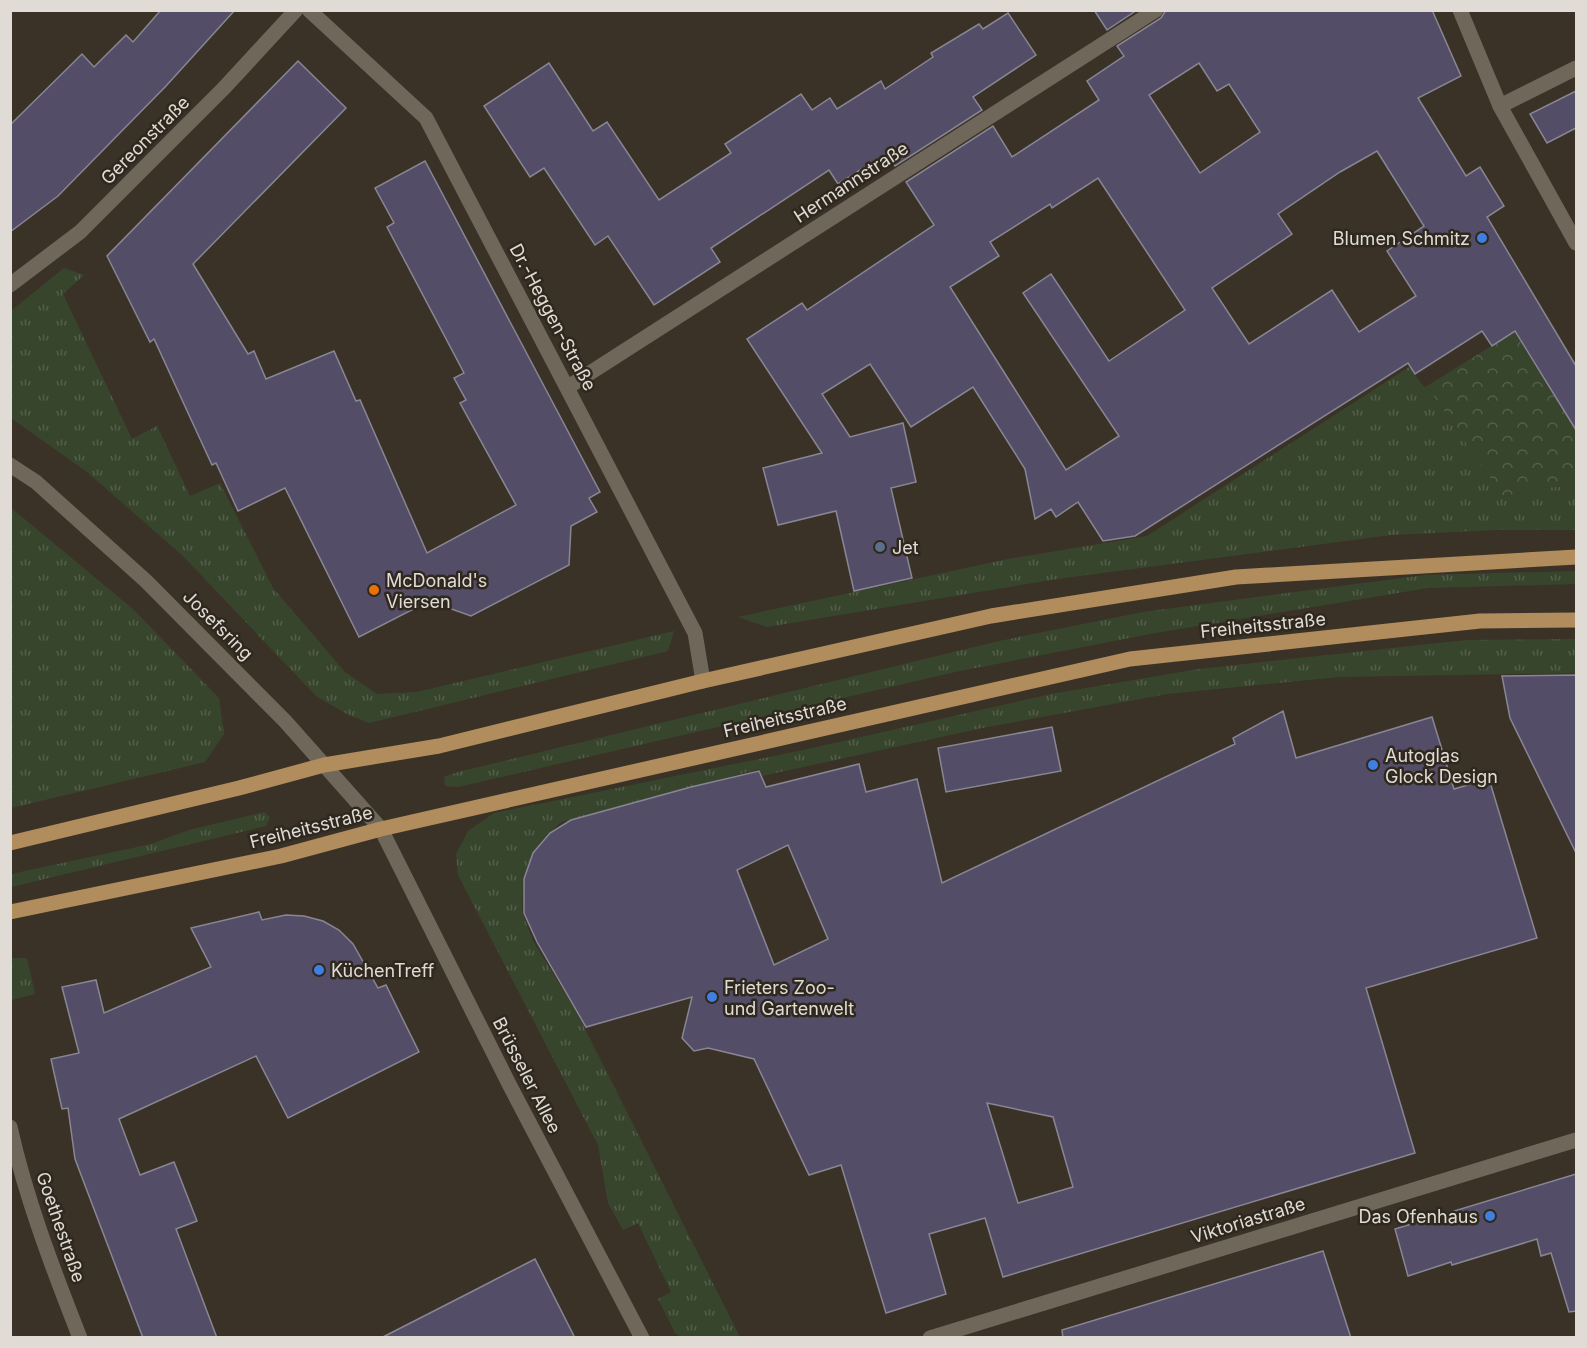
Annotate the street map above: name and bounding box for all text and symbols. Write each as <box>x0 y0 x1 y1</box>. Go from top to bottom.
street label: Gereonstraße <box>96 91 194 189</box>
street label: Hermannstraße <box>790 137 912 227</box>
place label: Blumen Schmitz <box>1333 228 1470 249</box>
marker: Blumen Schmitz <box>1475 231 1489 245</box>
street label: Dr.-Heggen-Straße <box>505 240 601 394</box>
place label: Jet <box>892 537 919 558</box>
marker: Jet <box>873 540 887 554</box>
place label: McDonald's Viersen <box>386 570 487 612</box>
marker: McDonald's Viersen <box>367 583 381 597</box>
street label: Josefsring <box>179 586 257 664</box>
street label: Freiheitsstraße <box>1199 608 1327 642</box>
street label: Freiheitsstraße <box>721 693 849 741</box>
place label: Autoglas Glock Design <box>1385 745 1498 787</box>
marker: Autoglas Glock Design <box>1366 758 1380 772</box>
street label: Freiheitsstraße <box>247 802 375 852</box>
place label: KüchenTreff <box>331 960 434 981</box>
marker: KüchenTreff <box>312 963 326 977</box>
place label: Frieters Zoo- und Gartenwelt <box>724 977 854 1019</box>
marker: Frieters Zoo- und Gartenwelt <box>705 990 719 1004</box>
street label: Brüsseler Allee <box>489 1013 565 1137</box>
street label: Goethestraße <box>32 1169 90 1285</box>
street label: Viktoriastraße <box>1188 1193 1308 1247</box>
place label: Das Ofenhaus <box>1358 1206 1478 1227</box>
marker: Das Ofenhaus <box>1483 1209 1497 1223</box>

